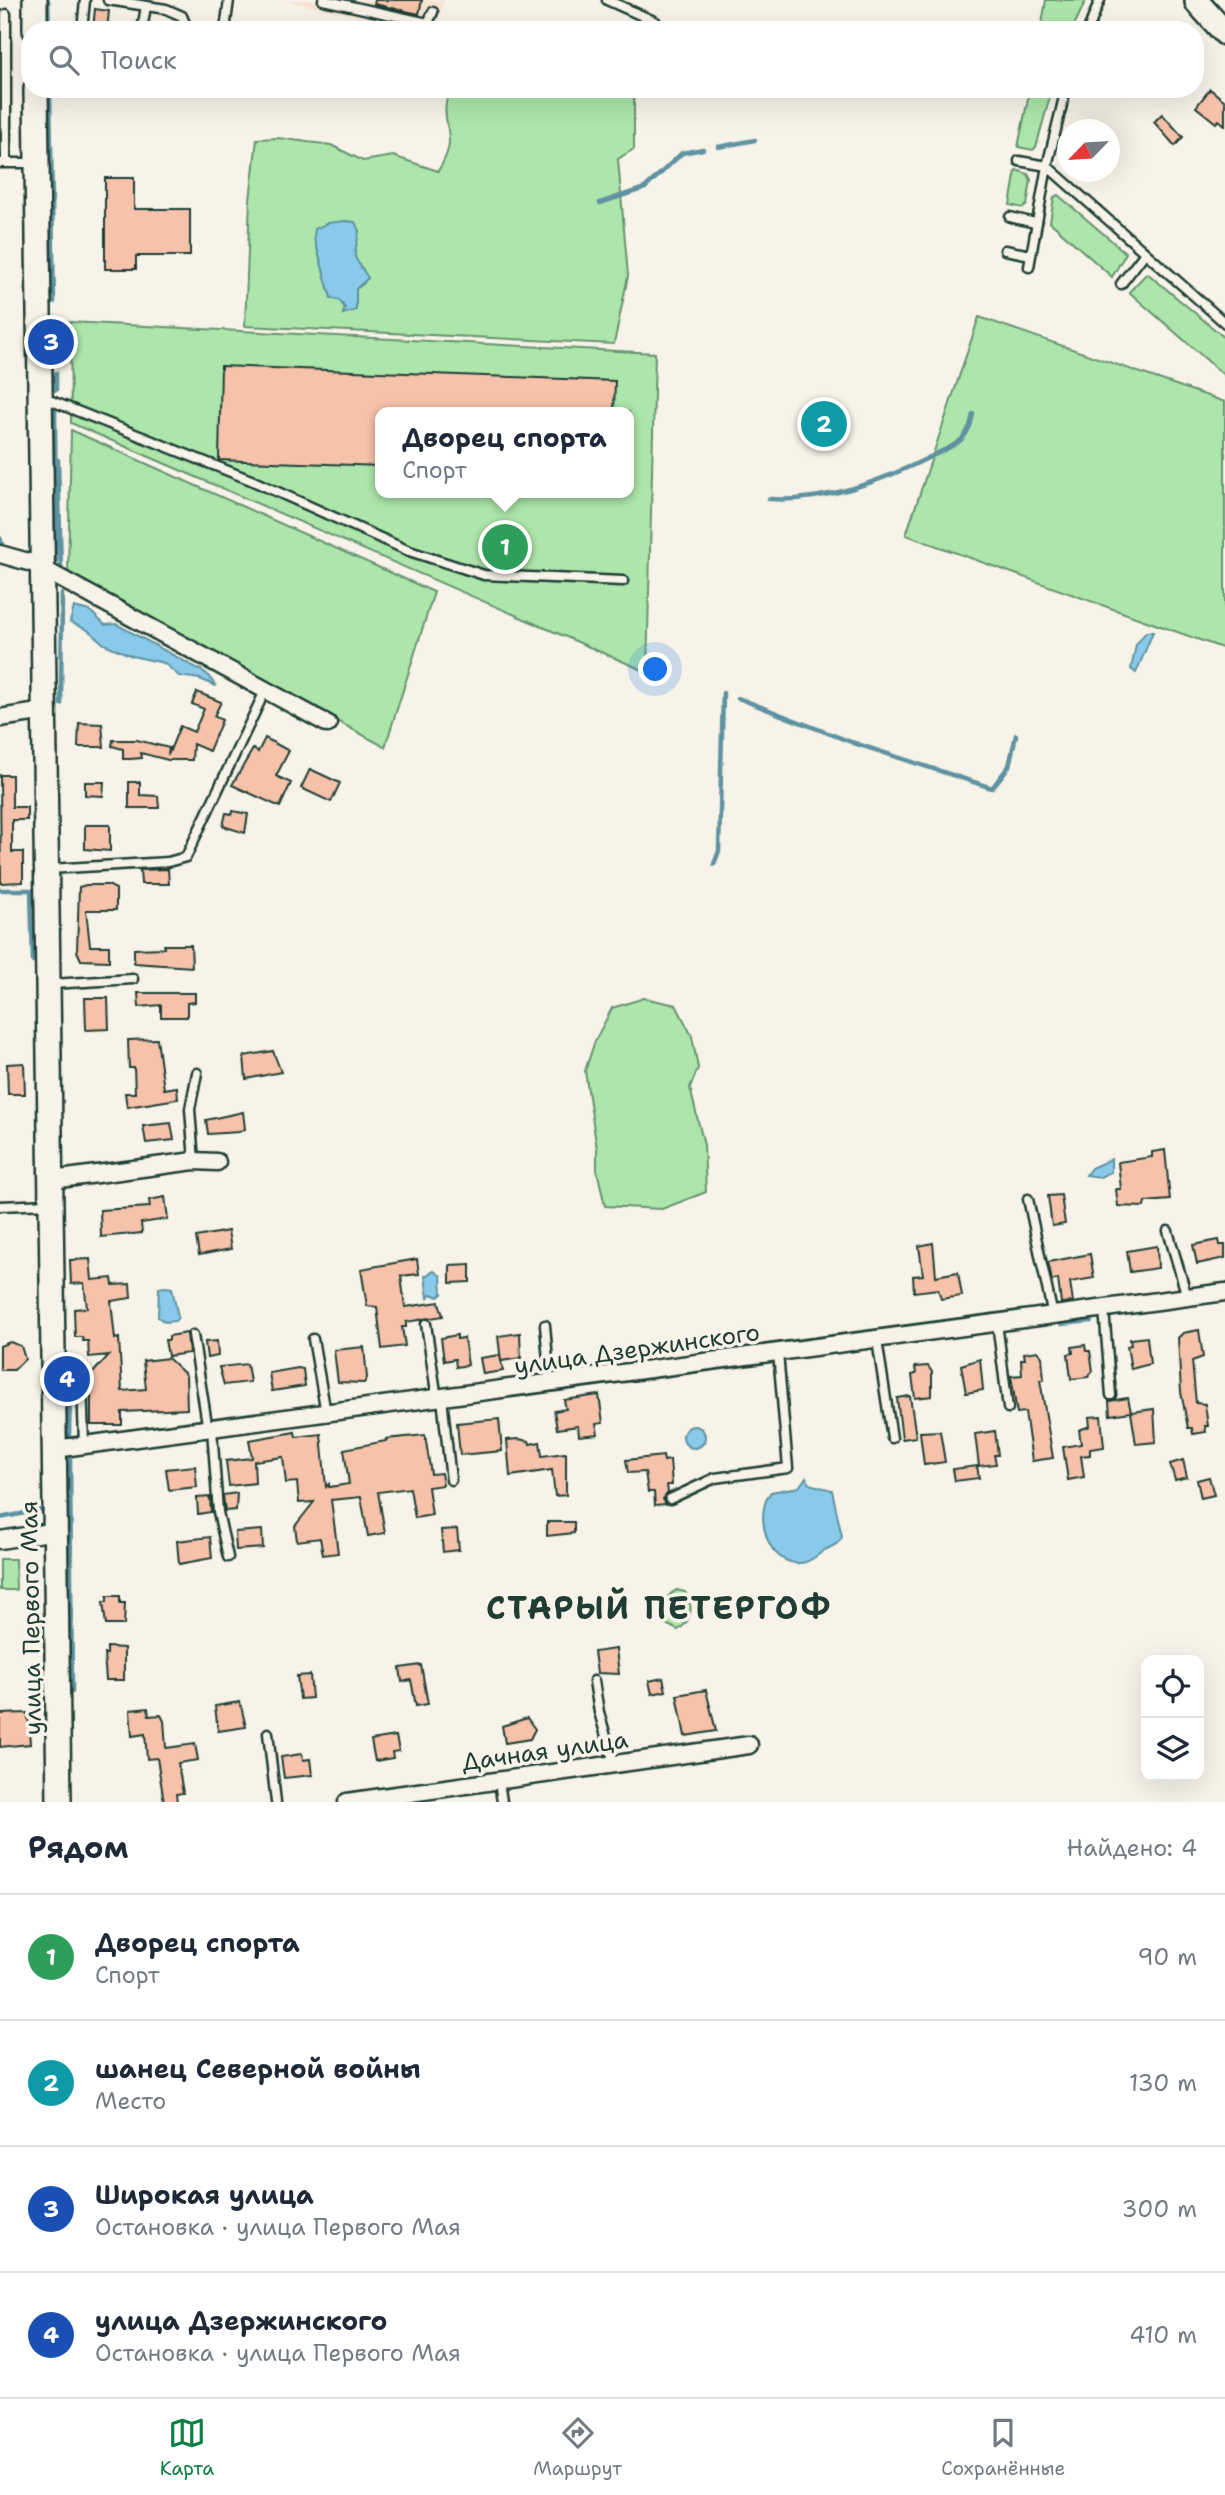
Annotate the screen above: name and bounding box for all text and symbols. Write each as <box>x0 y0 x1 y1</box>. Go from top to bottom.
search box <box>21 21 1204 98</box>
icon: search <box>45 41 83 79</box>
text: Поиск <box>101 42 177 77</box>
north arrow <box>1057 119 1120 182</box>
pin: 3 <box>28 316 74 368</box>
pin: 2 <box>801 398 847 450</box>
popup <box>375 407 634 498</box>
text: Дворец спорта <box>402 420 607 455</box>
text: Спорт <box>402 455 467 485</box>
pin: 1 <box>482 521 528 573</box>
your location <box>638 652 672 686</box>
street label: улица Дзержинского <box>512 1316 762 1382</box>
pin: 4 <box>44 1353 90 1405</box>
street label: улица Первого Мая <box>13 1501 49 1735</box>
district label: СТАРЫЙ ПЕТЕРГОФ <box>486 1586 832 1629</box>
map controls <box>1141 1655 1204 1781</box>
button: locate <box>1141 1655 1204 1718</box>
button: layers <box>1141 1718 1204 1781</box>
street label: Дачная улица <box>460 1723 630 1779</box>
text: Рядом <box>28 1827 128 1868</box>
text: Найдено: 4 <box>1067 1833 1197 1863</box>
text: Дворец спорта <box>95 1925 300 1960</box>
text: 1 <box>46 1942 56 1972</box>
text: 90 m <box>1137 1942 1197 1972</box>
text: Спорт <box>95 1960 160 1990</box>
text: шанец Северной войны <box>95 2051 421 2086</box>
text: 2 <box>43 2068 59 2098</box>
text: 130 m <box>1129 2068 1197 2098</box>
text: Место <box>95 2086 166 2116</box>
text: Широкая улица <box>95 2177 314 2212</box>
text: 3 <box>43 2194 59 2224</box>
text: 300 m <box>1122 2194 1197 2224</box>
text: Остановка · улица Первого Мая <box>95 2212 461 2242</box>
text: улица Дзержинского <box>95 2303 387 2338</box>
text: 4 <box>43 2320 59 2350</box>
text: 410 m <box>1129 2320 1197 2350</box>
text: Остановка · улица Первого Мая <box>95 2338 461 2368</box>
tab: Карта <box>160 2414 214 2481</box>
tab: Маршрут <box>533 2414 622 2481</box>
tab: Сохранённые <box>941 2414 1065 2481</box>

